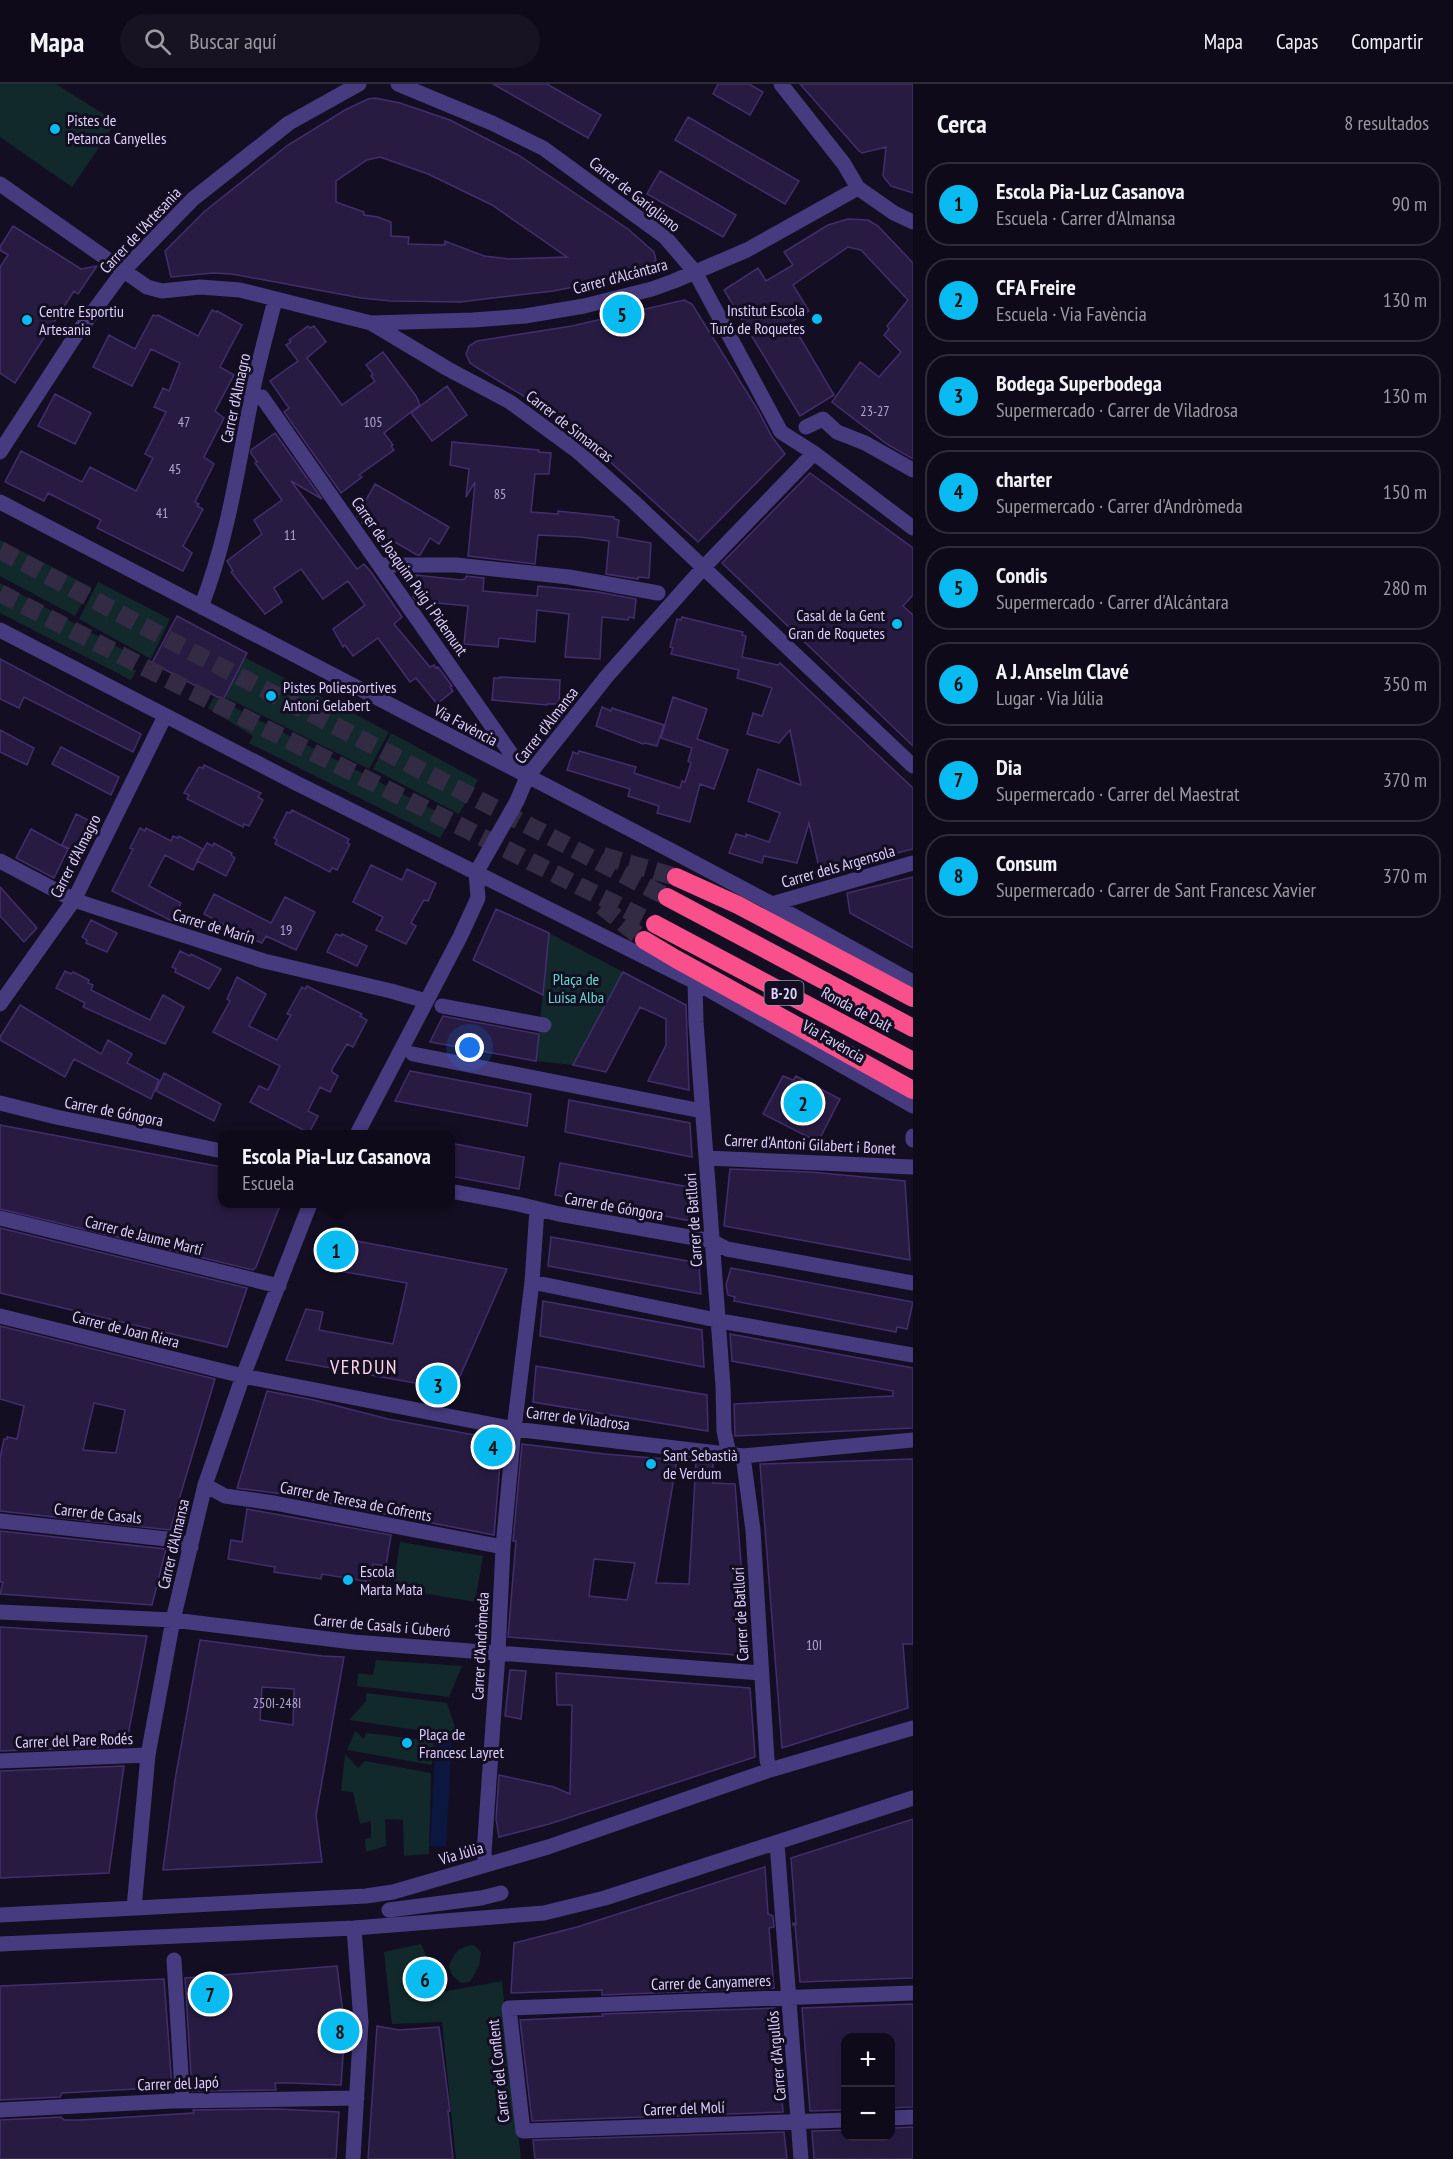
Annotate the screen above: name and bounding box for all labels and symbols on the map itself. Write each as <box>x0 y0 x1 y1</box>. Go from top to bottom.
place label: Pistes de Petanca Canyelles <box>67 110 166 148</box>
marker: Pistes de Petanca Canyelles <box>48 122 62 136</box>
street label: Carrer de Garigliano <box>585 152 685 236</box>
street label: Carrer de l'Artesania <box>95 183 185 277</box>
street label: Carrer d'Alcántara <box>571 254 669 298</box>
pin: 5 <box>602 292 642 336</box>
place label: Institut Escola Turó de Roquetes <box>710 300 805 338</box>
place label: Centre Esportiu Artesania <box>39 301 124 339</box>
marker: Institut Escola Turó de Roquetes <box>810 312 824 326</box>
marker: Centre Esportiu Artesania <box>20 313 34 327</box>
street label: Carrer d'Almagro <box>216 351 254 445</box>
street label: Carrer de Simancas <box>522 386 618 466</box>
house number: 23-27 <box>860 402 890 420</box>
house number: 47 <box>178 413 190 431</box>
house number: 105 <box>364 413 382 431</box>
house number: 45 <box>169 460 181 478</box>
house number: 85 <box>494 485 506 503</box>
street label: Carrer de Joaquim Puig i Pidemunt <box>348 493 473 660</box>
house number: 41 <box>156 504 168 522</box>
house number: 11 <box>284 526 296 544</box>
place label: Casal de la Gent Gran de Roquetes <box>788 605 886 643</box>
marker: Casal de la Gent Gran de Roquetes <box>890 617 904 631</box>
place label: Pistes Poliesportives Antoni Gelabert <box>283 677 396 715</box>
street label: Carrer d'Almansa <box>510 683 582 767</box>
marker: Pistes Poliesportives Antoni Gelabert <box>264 689 278 703</box>
street label: Via Favència <box>430 699 501 750</box>
street label: Carrer d'Almagro <box>45 811 105 901</box>
street label: Carrer dels Argensola <box>779 840 897 892</box>
street label: Carrer de Marín <box>170 904 258 948</box>
house number: 19 <box>280 921 292 939</box>
park label: Plaça de Luisa Alba <box>548 969 604 1007</box>
road number: B-20 <box>764 981 804 1005</box>
street label: Ronda de Dalt <box>818 982 896 1036</box>
street label: Via Favència <box>798 1015 869 1067</box>
your location <box>455 1033 484 1062</box>
pin: 2 <box>784 1080 822 1126</box>
street label: Carrer de Góngora <box>63 1092 165 1130</box>
street label: Carrer d'Antoni Gilabert i Bonet <box>724 1130 897 1159</box>
street label: Carrer de Batllori <box>680 1172 706 1268</box>
street label: Carrer de Góngora <box>563 1187 665 1225</box>
street label: Carrer de Jaume Martí <box>83 1211 205 1259</box>
pin: 1 <box>316 1228 356 1272</box>
street label: Carrer de Joan Riera <box>70 1306 182 1352</box>
district label: VERDUN <box>329 1354 398 1380</box>
pin: 3 <box>418 1362 458 1408</box>
street label: Carrer de Viladrosa <box>525 1402 631 1434</box>
pin: 4 <box>474 1424 512 1470</box>
place label: Sant Sebastià de Verdum <box>663 1445 738 1483</box>
marker: Sant Sebastià de Verdum <box>644 1457 658 1471</box>
street label: Carrer de Teresa de Cofrents <box>279 1476 433 1526</box>
street label: Carrer d'Almansa <box>153 1497 193 1591</box>
street label: Carrer de Casals <box>53 1498 143 1528</box>
place label: Escola Marta Mata <box>360 1561 423 1599</box>
street label: Carrer de Batllorí <box>728 1566 752 1662</box>
marker: Escola Marta Mata <box>341 1573 355 1587</box>
street label: Carrer d'Andròmeda <box>467 1592 493 1700</box>
street label: Carrer de Casals i Cuberó <box>313 1609 451 1641</box>
house number: 10I <box>806 1636 822 1654</box>
house number: 250I-248I <box>253 1694 301 1712</box>
place label: Plaça de Francesc Layret <box>419 1724 504 1762</box>
street label: Carrer del Pare Rodés <box>15 1728 133 1752</box>
marker: Plaça de Francesc Layret <box>400 1736 414 1750</box>
street label: Via Júlia <box>436 1837 485 1869</box>
pin: 6 <box>406 1956 444 2002</box>
street label: Carrer de Canyameres <box>651 1970 771 1994</box>
pin: 7 <box>190 1972 230 2016</box>
pin: 8 <box>320 2008 360 2054</box>
street label: Carrer d'Argullós <box>762 2010 790 2102</box>
street label: Carrer del Conflent <box>483 2018 513 2124</box>
street label: Carrer del Japó <box>137 2072 219 2094</box>
street label: Carrer del Molí <box>643 2097 726 2119</box>

